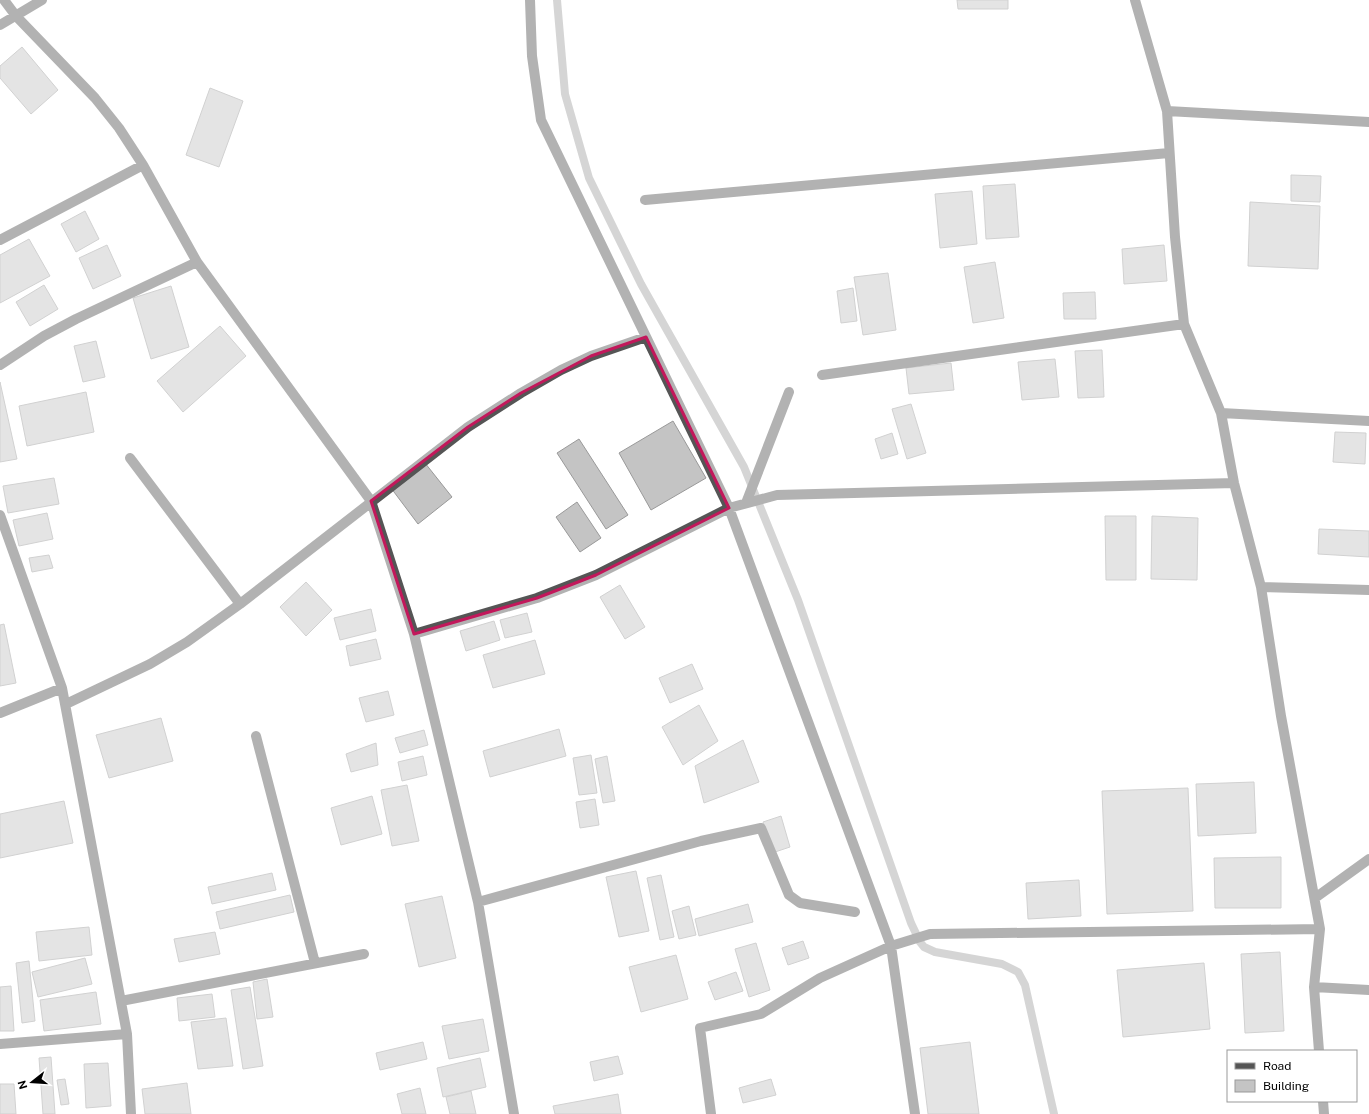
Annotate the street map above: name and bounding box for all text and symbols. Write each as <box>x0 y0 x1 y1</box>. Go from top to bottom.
legend <box>1227 1050 1357 1102</box>
text: Road <box>1263 1059 1291 1073</box>
north arrow <box>12 1062 52 1102</box>
text: N <box>15 1079 29 1091</box>
text: Building <box>1263 1079 1309 1093</box>

